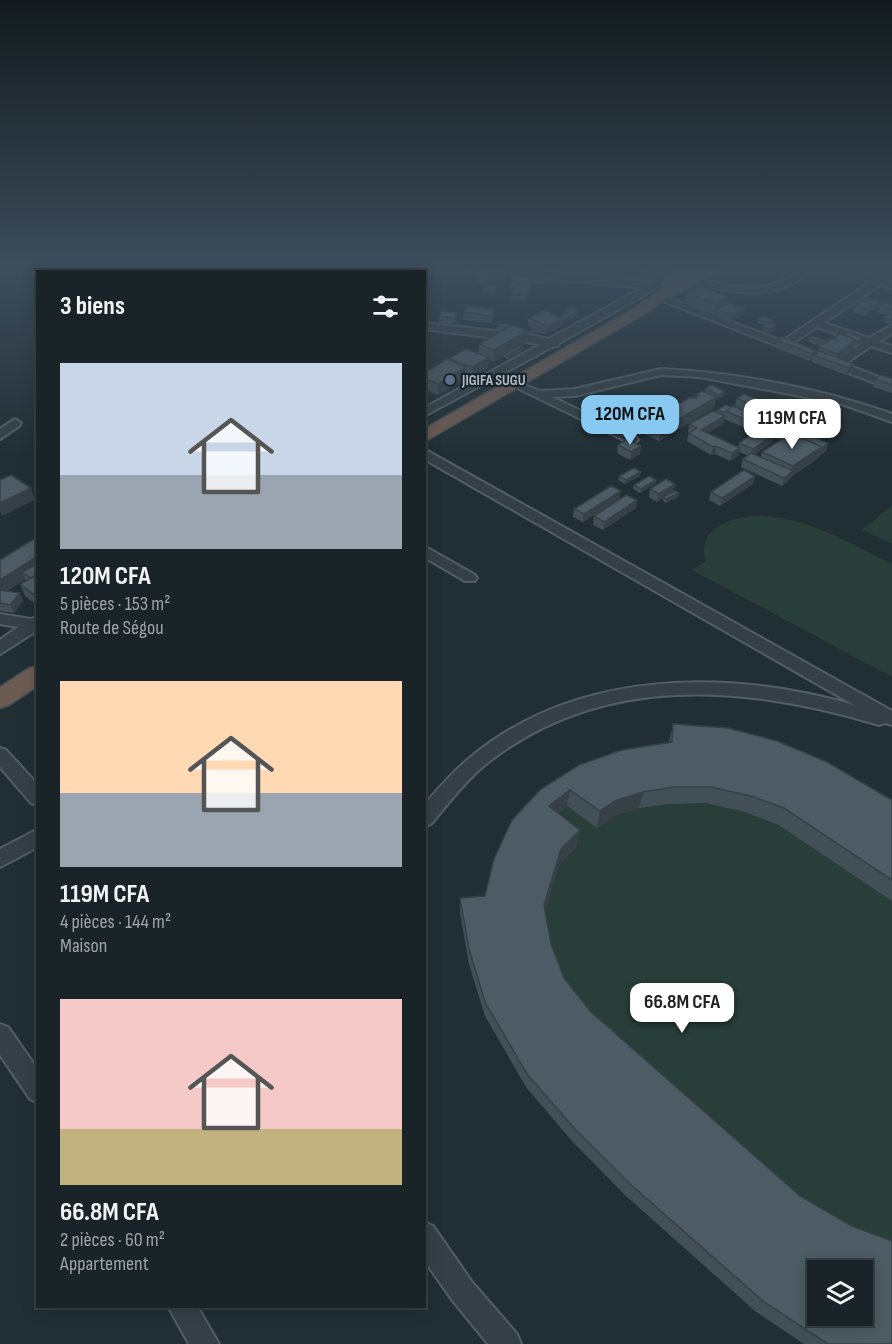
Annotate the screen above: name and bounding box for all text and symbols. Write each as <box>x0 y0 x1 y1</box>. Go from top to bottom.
icon: filters <box>369 290 402 323</box>
text: 3 biens <box>60 291 125 322</box>
place label: JIGIFA SUGU <box>461 371 526 390</box>
marker: JIGIFA SUGU <box>443 373 457 387</box>
pin: 120M CFA <box>568 395 692 446</box>
pin: 119M CFA <box>730 399 854 450</box>
icon: home <box>177 402 285 510</box>
text: 120M CFA <box>595 402 665 426</box>
text: 119M CFA <box>758 406 826 430</box>
text: 120M CFA <box>60 561 151 592</box>
text: 5 pièces · 153 m² <box>60 592 170 616</box>
text: Route de Ségou <box>60 616 164 640</box>
icon: home <box>177 720 285 828</box>
text: 119M CFA <box>60 879 149 910</box>
text: 4 pièces · 144 m² <box>60 910 171 934</box>
text: Maison <box>60 934 107 958</box>
pin: 66.8M CFA <box>613 983 751 1034</box>
text: 66.8M CFA <box>644 990 720 1014</box>
icon: home <box>177 1038 285 1146</box>
text: 66.8M CFA <box>60 1197 159 1228</box>
text: 2 pièces · 60 m² <box>60 1228 165 1252</box>
text: Appartement <box>60 1252 149 1276</box>
map controls <box>807 1260 873 1326</box>
button: layers <box>807 1260 873 1326</box>

